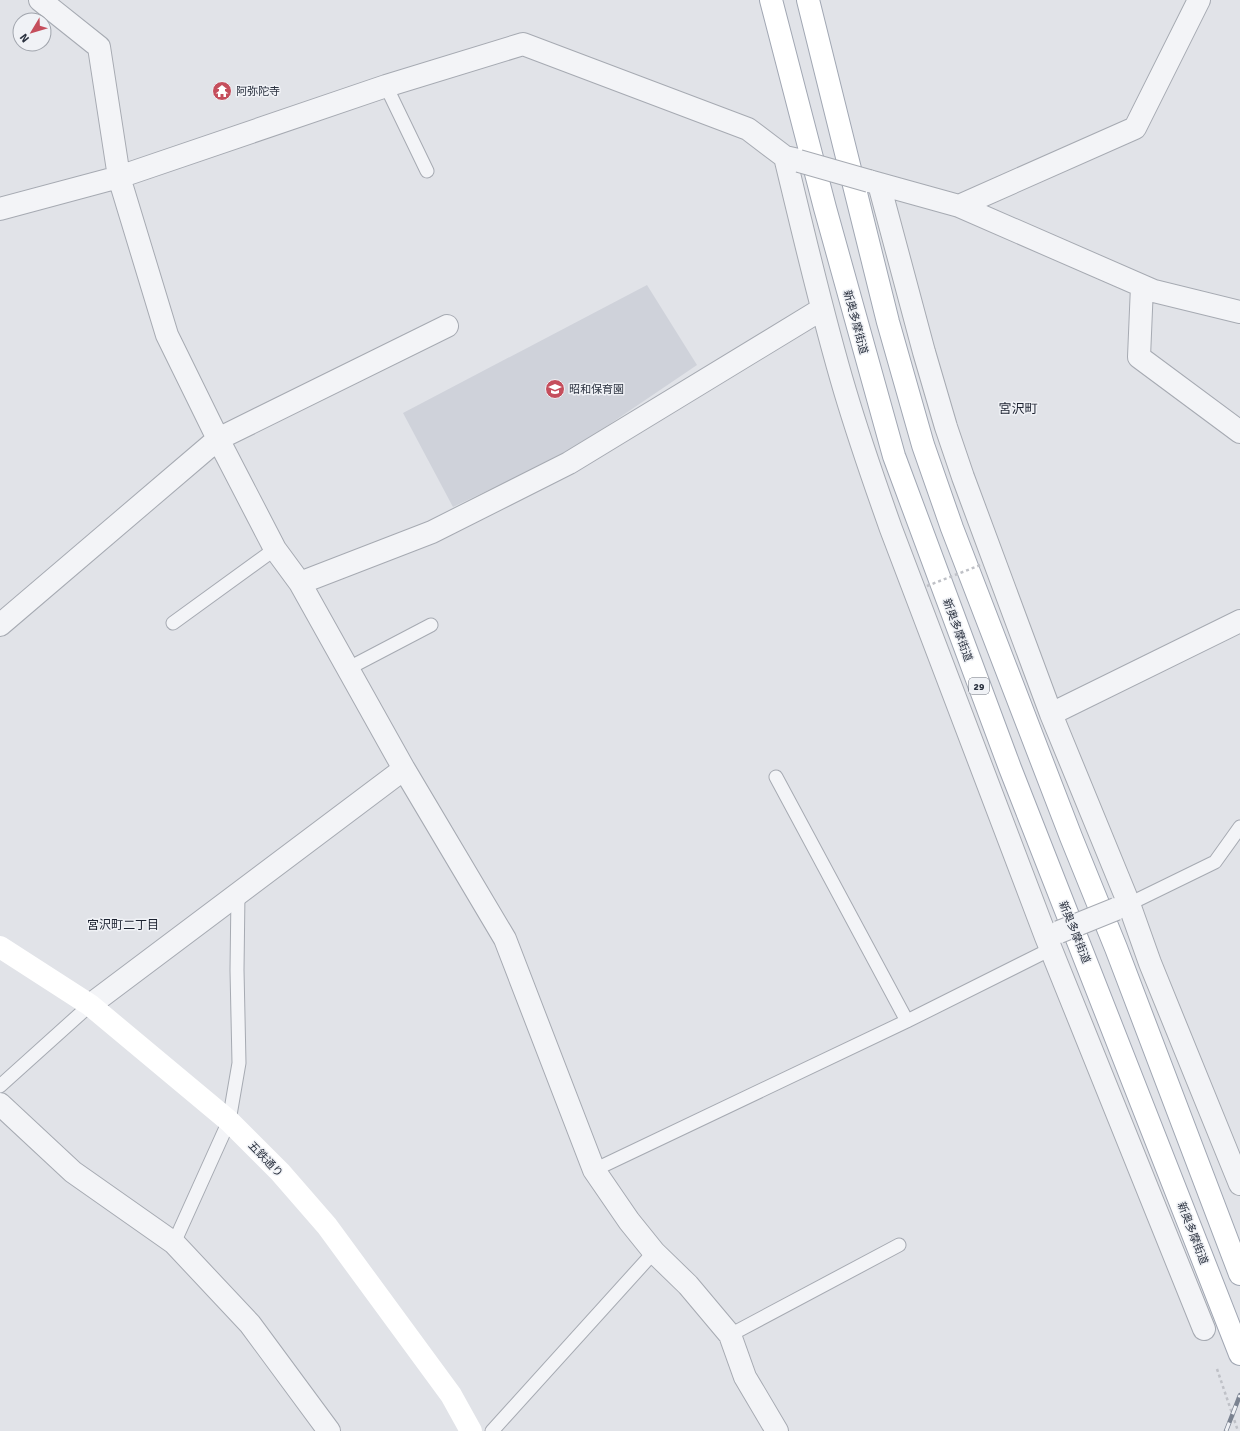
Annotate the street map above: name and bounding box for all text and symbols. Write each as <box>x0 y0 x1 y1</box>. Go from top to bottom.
north arrow <box>12 12 52 52</box>
text: N <box>17 31 32 45</box>
temple icon: 阿弥陀寺 <box>211 80 233 102</box>
place label: 阿弥陀寺 <box>236 85 280 98</box>
street label: 新奥多摩街道 <box>841 289 870 356</box>
school or university icon: 昭和保育園 <box>544 378 566 400</box>
place label: 昭和保育園 <box>569 383 624 396</box>
district label: 宮沢町 <box>998 401 1038 417</box>
street label: 新奥多摩街道 <box>940 597 975 663</box>
road number: 29 <box>969 678 989 694</box>
street label: 新奥多摩街道 <box>1056 899 1093 965</box>
district label: 宮沢町二丁目 <box>87 918 159 933</box>
street label: 五鉄通り <box>246 1139 286 1180</box>
street label: 新奥多摩街道 <box>1175 1200 1210 1266</box>

